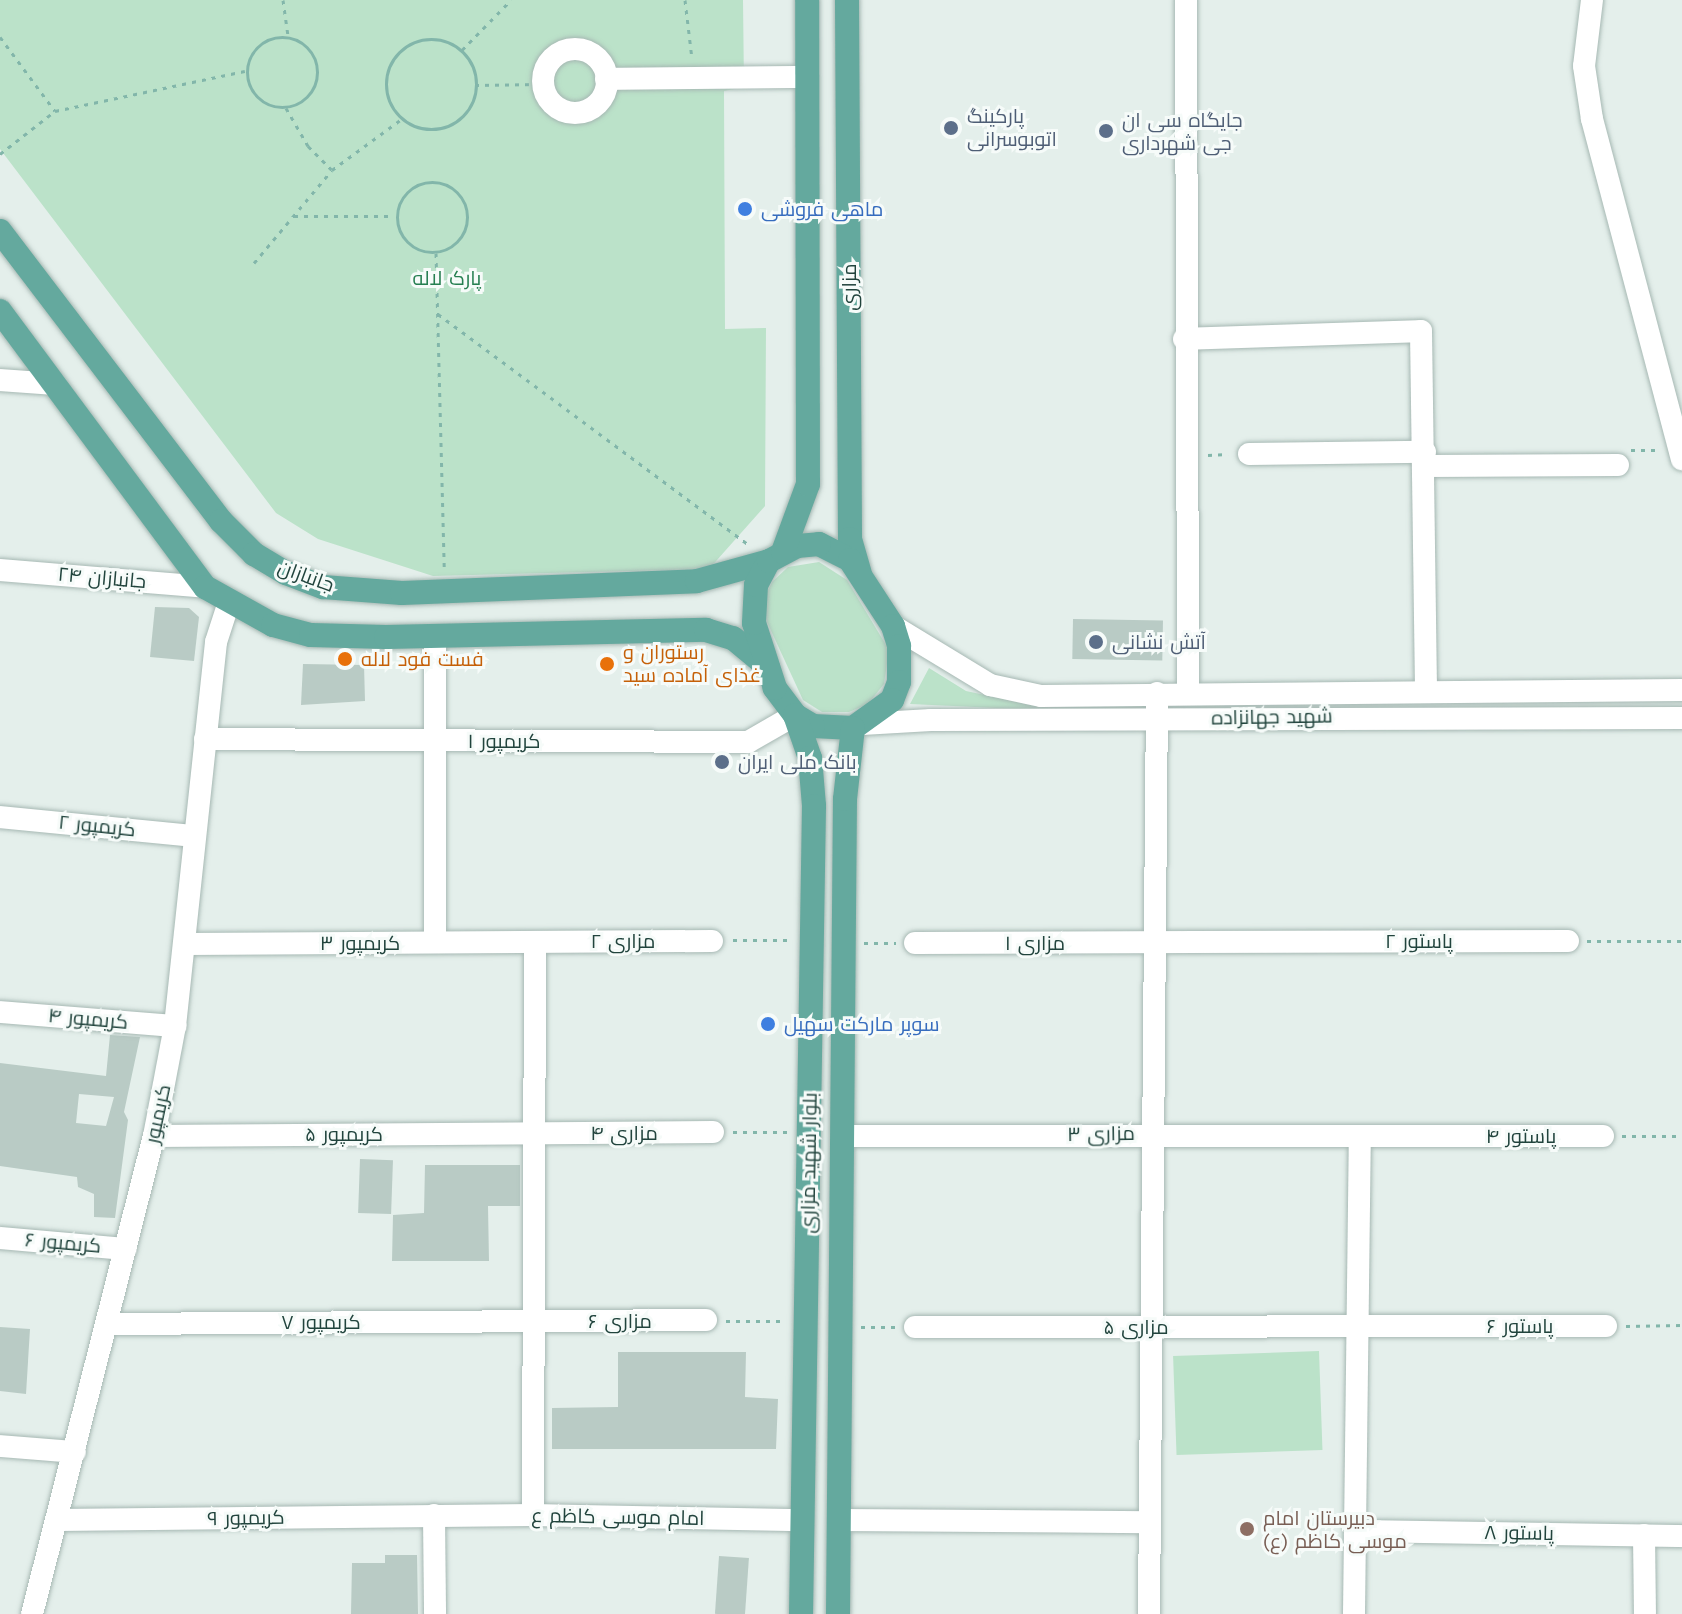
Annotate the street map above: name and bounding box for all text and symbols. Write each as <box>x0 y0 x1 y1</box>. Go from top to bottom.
place label: پارکینگ اتوبوسرانی <box>967 104 1057 151</box>
place label: جایگاه سی ان جی شهرداری <box>1122 108 1243 155</box>
marker: پارکینگ اتوبوسرانی <box>942 119 960 137</box>
marker: جایگاه سی ان جی شهرداری <box>1097 122 1115 140</box>
place label: ماهی فروشی <box>761 197 883 221</box>
marker: ماهی فروشی <box>736 200 754 218</box>
street label: مزاری <box>837 263 861 311</box>
park label: پارک لاله <box>413 266 481 290</box>
street label: جانبازان <box>275 555 337 597</box>
street label: جانبازان ۲۴ <box>57 562 147 594</box>
place label: آتش نشانی <box>1112 630 1206 654</box>
marker: آتش نشانی <box>1087 633 1105 651</box>
place label: رستوران و غذای آماده سید <box>623 640 761 687</box>
place label: فست فود لاله <box>361 647 484 671</box>
marker: فست فود لاله <box>336 650 354 668</box>
marker: رستوران و غذای آماده سید <box>598 655 616 673</box>
street label: شهید جهانزاده <box>1211 704 1333 730</box>
street label: کریمپور ۱ <box>467 729 541 753</box>
place label: بانک ملی ایران <box>738 750 857 774</box>
marker: بانک ملی ایران <box>713 753 731 771</box>
street label: کریمپور ۲ <box>57 810 137 842</box>
street label: مزاری ۲ <box>591 929 655 953</box>
street label: پاستور ۲ <box>1385 929 1453 953</box>
street label: کریمپور ۳ <box>320 931 400 955</box>
street label: مزاری ۱ <box>1005 931 1065 955</box>
street label: کریمپور ۴ <box>47 1004 129 1034</box>
place label: سوپر مارکت سهیل <box>784 1012 940 1036</box>
marker: سوپر مارکت سهیل <box>759 1015 777 1033</box>
street label: کریمپور <box>140 1082 176 1146</box>
street label: بلوار شهید مزاری <box>796 1092 822 1234</box>
street label: مزاری ۴ <box>590 1121 658 1145</box>
street label: مزاری ۳ <box>1067 1121 1135 1147</box>
street label: کریمپور ۵ <box>305 1122 383 1146</box>
street label: پاستور ۴ <box>1486 1124 1556 1148</box>
street label: کریمپور ۶ <box>24 1228 102 1258</box>
street label: مزاری ۶ <box>588 1309 652 1333</box>
street label: کریمپور ۷ <box>281 1310 361 1334</box>
street label: پاستور ۶ <box>1487 1314 1553 1338</box>
street label: مزاری ۵ <box>1103 1315 1169 1339</box>
street label: امام موسی کاظم ع <box>531 1503 705 1531</box>
street label: کریمپور ۹ <box>207 1505 285 1531</box>
place label: دبیرستان امام موسی کاظم (ع) <box>1263 1506 1407 1553</box>
marker: دبیرستان امام موسی کاظم (ع) <box>1238 1520 1256 1538</box>
street label: پاستور ۸ <box>1484 1520 1554 1546</box>

